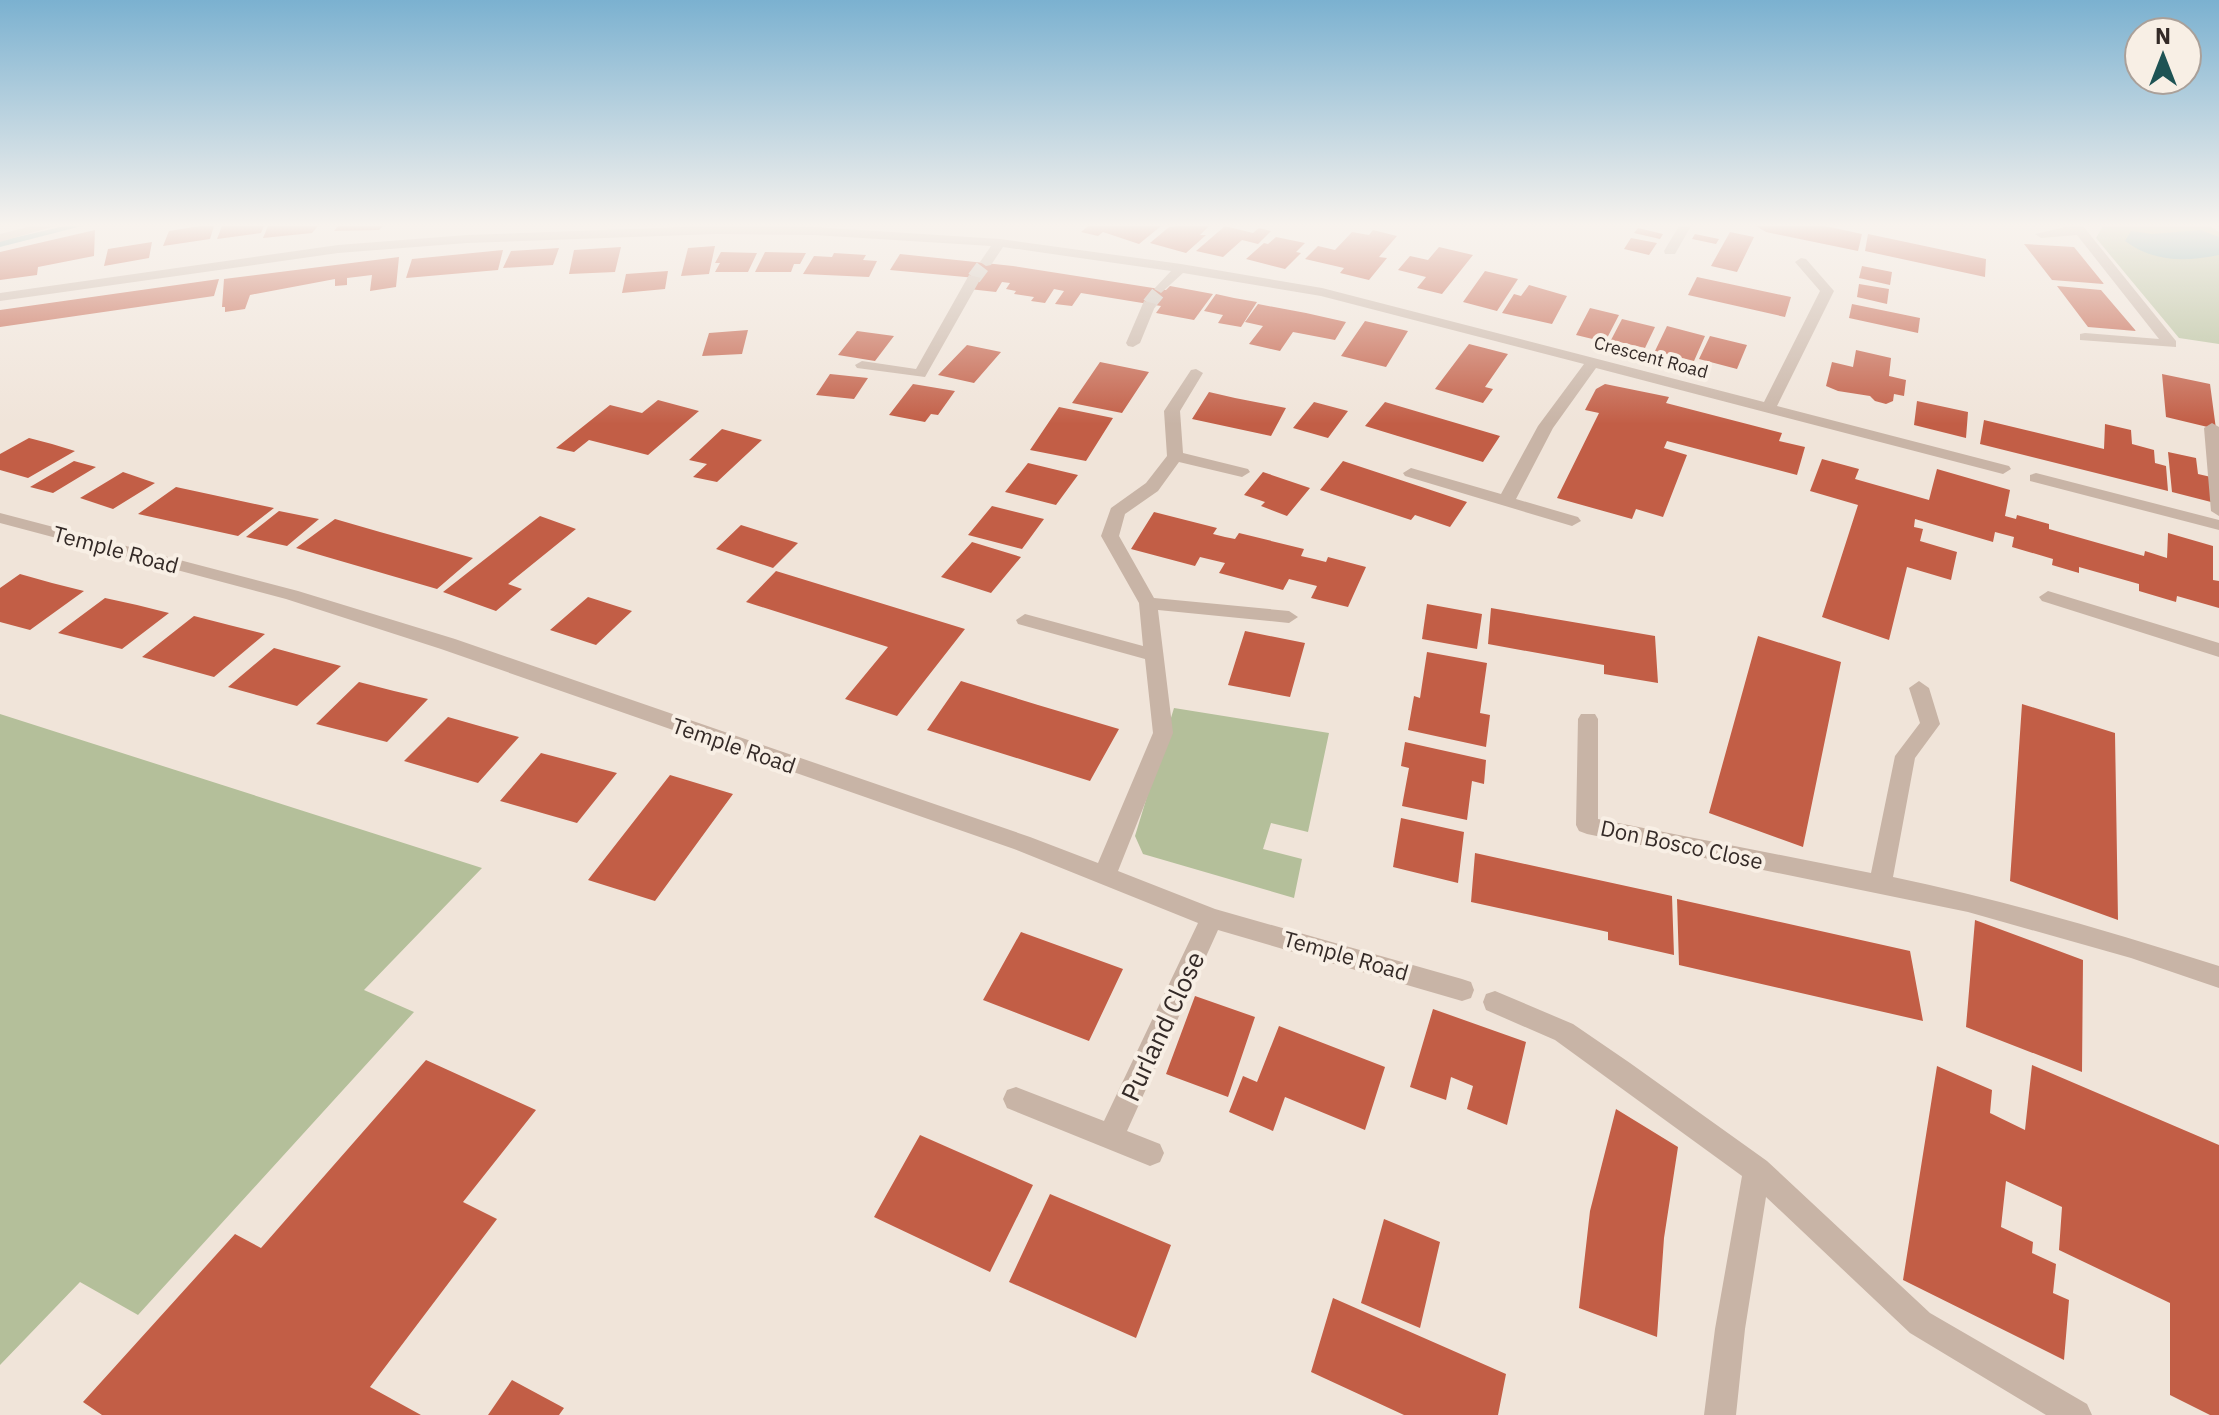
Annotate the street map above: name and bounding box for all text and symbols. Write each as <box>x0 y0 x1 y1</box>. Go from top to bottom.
north arrow <box>2123 16 2203 96</box>
text: N <box>2155 21 2171 50</box>
street label: Crescent Road <box>1591 331 1711 383</box>
street label: Temple Road <box>50 518 182 580</box>
street label: Temple Road <box>668 710 800 780</box>
street label: Don Bosco Close <box>1598 813 1766 875</box>
street label: Temple Road <box>1280 923 1412 987</box>
street label: Purland Close <box>1112 946 1212 1106</box>

